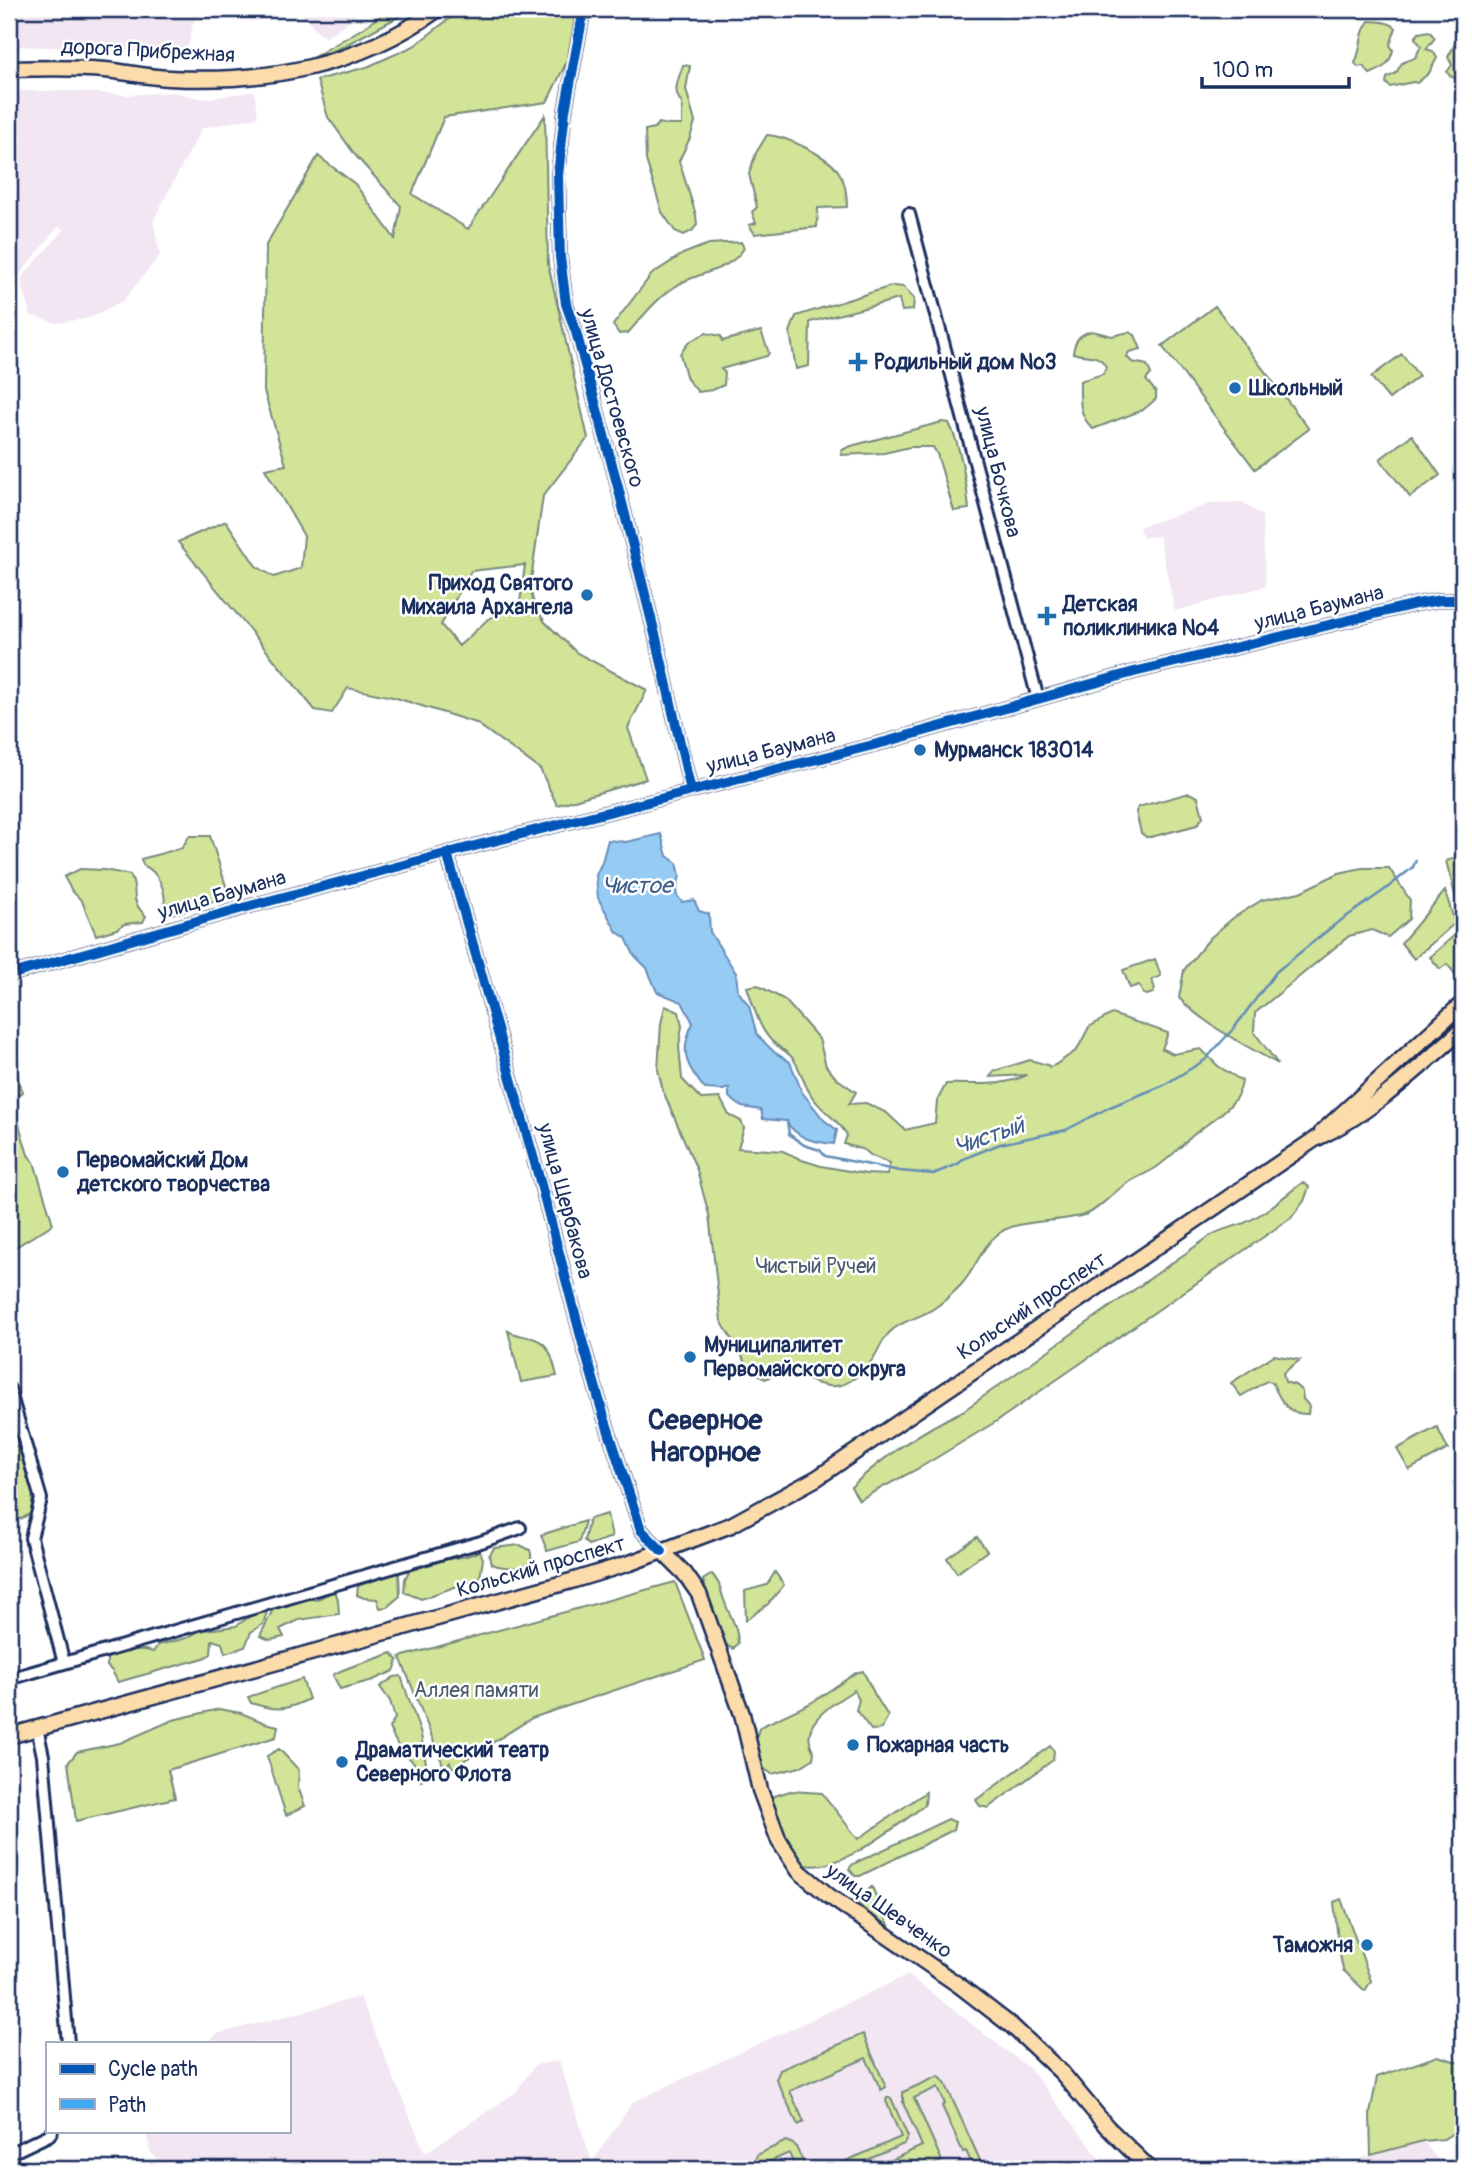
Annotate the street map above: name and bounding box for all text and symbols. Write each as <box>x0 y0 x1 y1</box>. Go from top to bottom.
street label: дорога Прибрежная <box>60 33 236 69</box>
scale bar <box>1202 46 1350 90</box>
text: 100 m <box>1213 57 1273 84</box>
street label: улица Достоевского <box>573 305 650 490</box>
place label: Родильный дом №3 <box>874 349 1056 376</box>
marker: Родильный дом №3 <box>848 352 868 372</box>
place label: Школьный <box>1248 375 1343 402</box>
marker: Школьный <box>1227 380 1243 396</box>
street label: улица Бочкова <box>969 403 1027 540</box>
place label: Приход Святого Михаила Архангела <box>401 570 574 621</box>
street label: улица Баумана <box>1251 579 1386 637</box>
marker: Приход Святого Михаила Архангела <box>579 587 595 603</box>
place label: Детская поликлиника №4 <box>1061 591 1220 642</box>
marker: Детская поликлиника №4 <box>1037 606 1057 626</box>
street label: улица Баумана <box>703 722 838 780</box>
place label: Мурманск 183014 <box>934 737 1094 764</box>
marker: Мурманск 183014 <box>912 742 928 758</box>
street label: улица Баумана <box>154 864 289 926</box>
water label: Чистое <box>602 871 675 900</box>
water label: Чистый <box>950 1110 1030 1162</box>
street label: улица Щербакова <box>531 1119 599 1282</box>
place label: Первомайский Дом детского творчества <box>76 1147 270 1198</box>
marker: Первомайский Дом детского творчества <box>55 1164 71 1180</box>
street label: Кольский проспект <box>952 1246 1112 1366</box>
park label: Чистый Ручей <box>755 1253 877 1280</box>
place label: Муниципалитет Первомайского округа <box>704 1332 906 1383</box>
marker: Муниципалитет Первомайского округа <box>682 1349 698 1365</box>
district label: Северное Нагорное <box>648 1403 764 1470</box>
street label: Кольский проспект <box>453 1530 629 1604</box>
park label: Аллея памяти <box>414 1677 538 1704</box>
place label: Пожарная часть <box>867 1732 1009 1759</box>
place label: Драматический театр Северного Флота <box>354 1737 549 1788</box>
marker: Пожарная часть <box>845 1737 861 1753</box>
marker: Драматический театр Северного Флота <box>334 1754 350 1770</box>
street label: улица Шевченко <box>820 1857 957 1965</box>
place label: Таможня <box>1272 1932 1353 1959</box>
marker: Таможня <box>1359 1937 1375 1953</box>
legend <box>46 2042 290 2132</box>
text: Cycle path <box>108 2056 198 2083</box>
text: Path <box>108 2092 146 2119</box>

